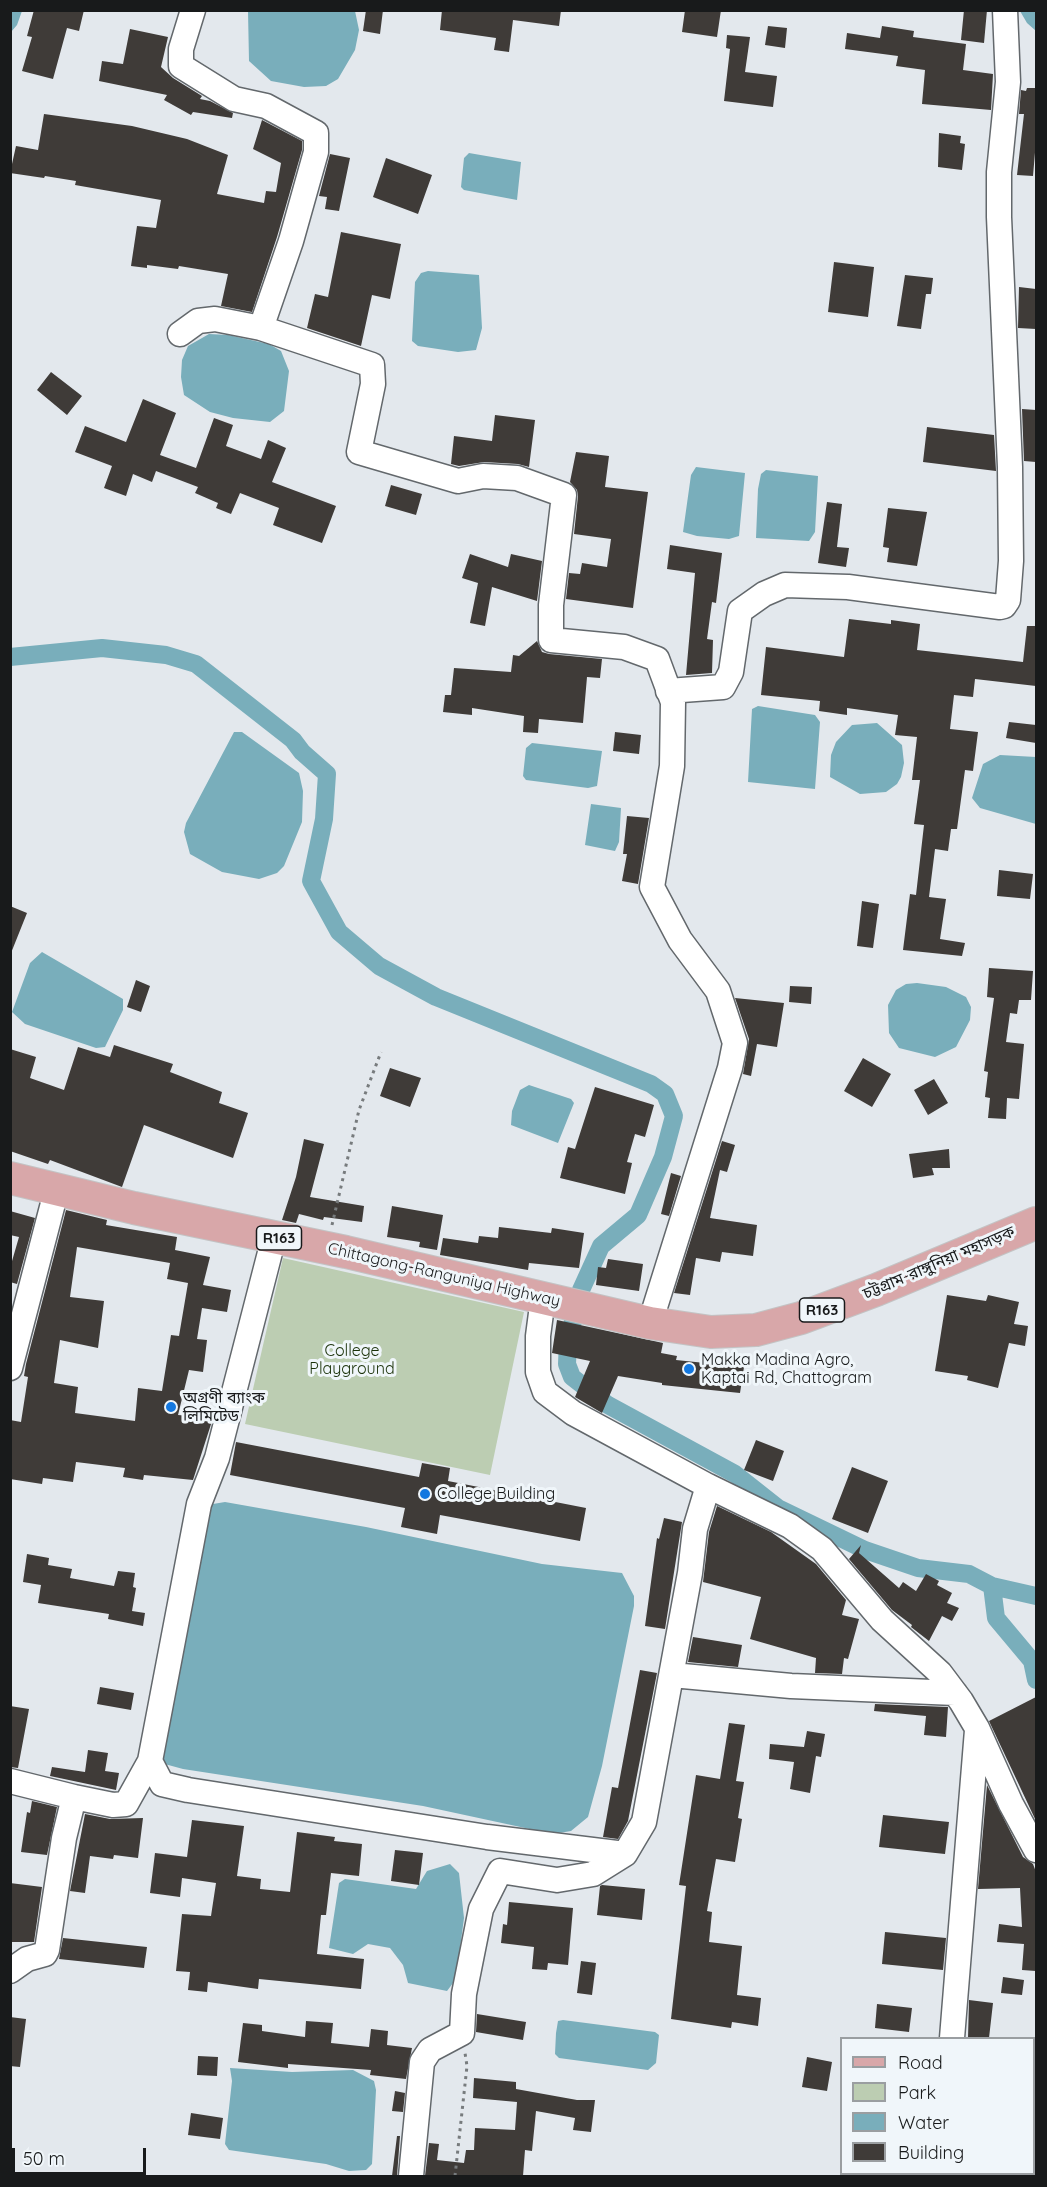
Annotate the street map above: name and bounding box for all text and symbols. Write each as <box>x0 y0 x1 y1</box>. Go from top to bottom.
street label: চট্টগ্রাম-রাঙ্গুনিয়া মহাসড়ক <box>860 1222 1018 1304</box>
road number: R163 <box>256 1226 302 1250</box>
street label: Chittagong-Ranguniya Highway <box>326 1239 562 1311</box>
road number: R163 <box>800 1298 844 1322</box>
park label: College Playground <box>309 1341 395 1379</box>
place label: Makka Madina Agro, Kaptai Rd, Chattogram <box>701 1350 872 1388</box>
marker: Makka Madina Agro, Kaptai Rd, Chattogram <box>682 1362 696 1376</box>
place label: অগ্রণী ব্যাংক লিমিটেড <box>183 1388 265 1426</box>
marker: অগ্রণী ব্যাংক লিমিটেড <box>164 1400 178 1414</box>
place label: College Building <box>437 1484 555 1504</box>
marker: College Building <box>418 1487 432 1501</box>
legend <box>840 2037 1035 2175</box>
text: Road <box>898 2051 943 2074</box>
text: Park <box>898 2081 936 2104</box>
text: Water <box>898 2111 949 2134</box>
scale bar <box>15 2136 148 2174</box>
text: Building <box>898 2141 964 2164</box>
text: 50 m <box>23 2147 65 2170</box>

